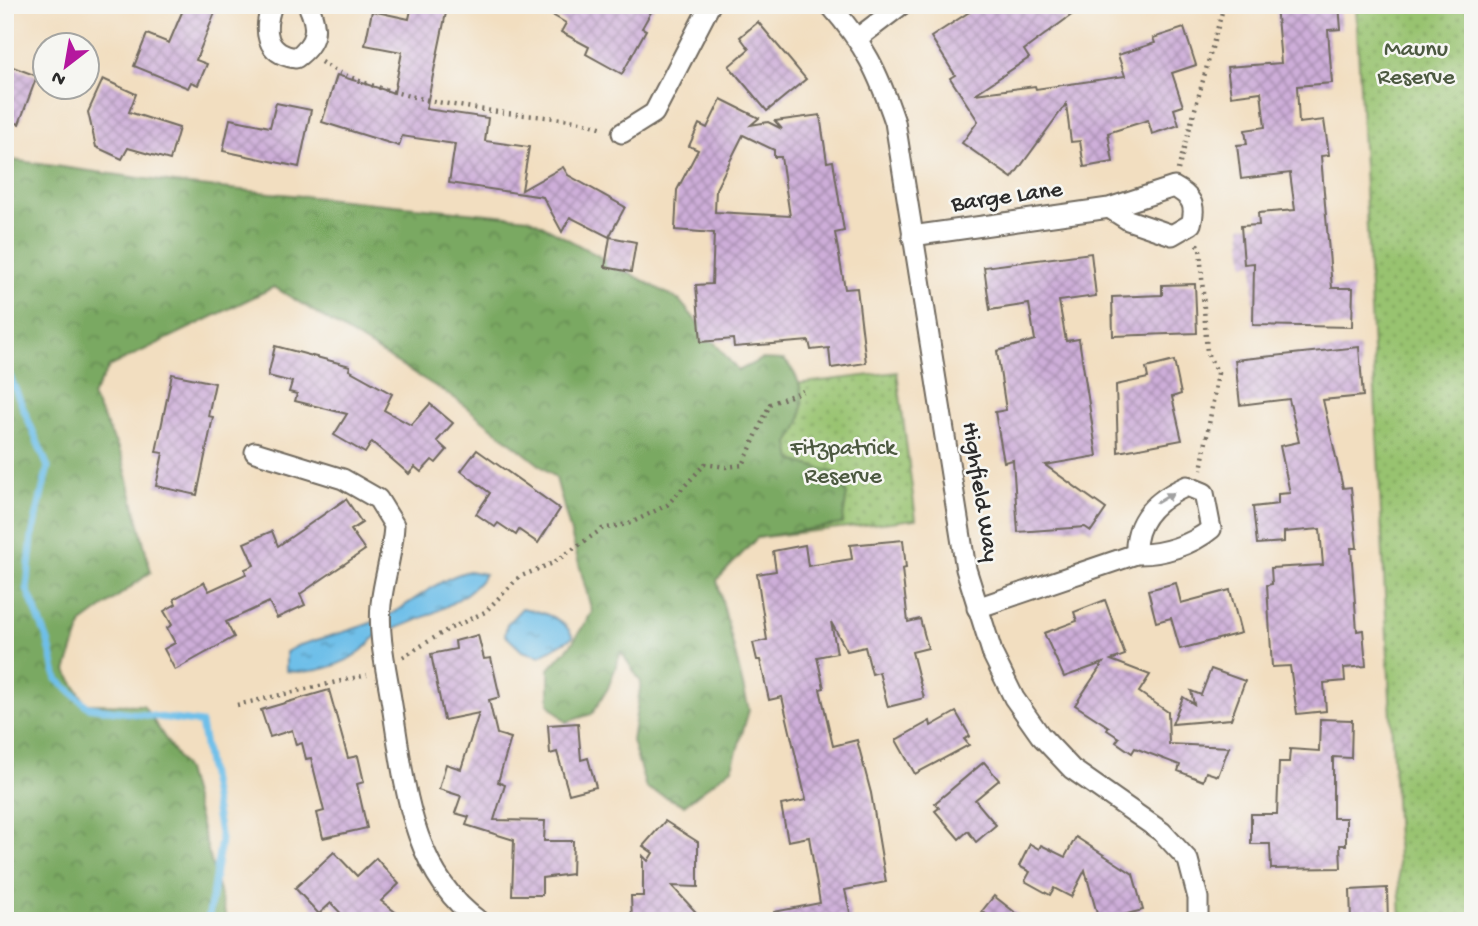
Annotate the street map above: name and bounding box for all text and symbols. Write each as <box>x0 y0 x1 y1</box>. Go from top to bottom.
north arrow <box>32 32 102 102</box>
park label: Maunu Reserve <box>1377 36 1455 93</box>
text: N <box>48 65 70 91</box>
street label: Barge Lane <box>949 176 1065 220</box>
street label: Highfield Way <box>954 420 1004 564</box>
park label: Fitzpatrick Reserve <box>789 435 898 492</box>
one-way arrow <box>1156 491 1175 504</box>

